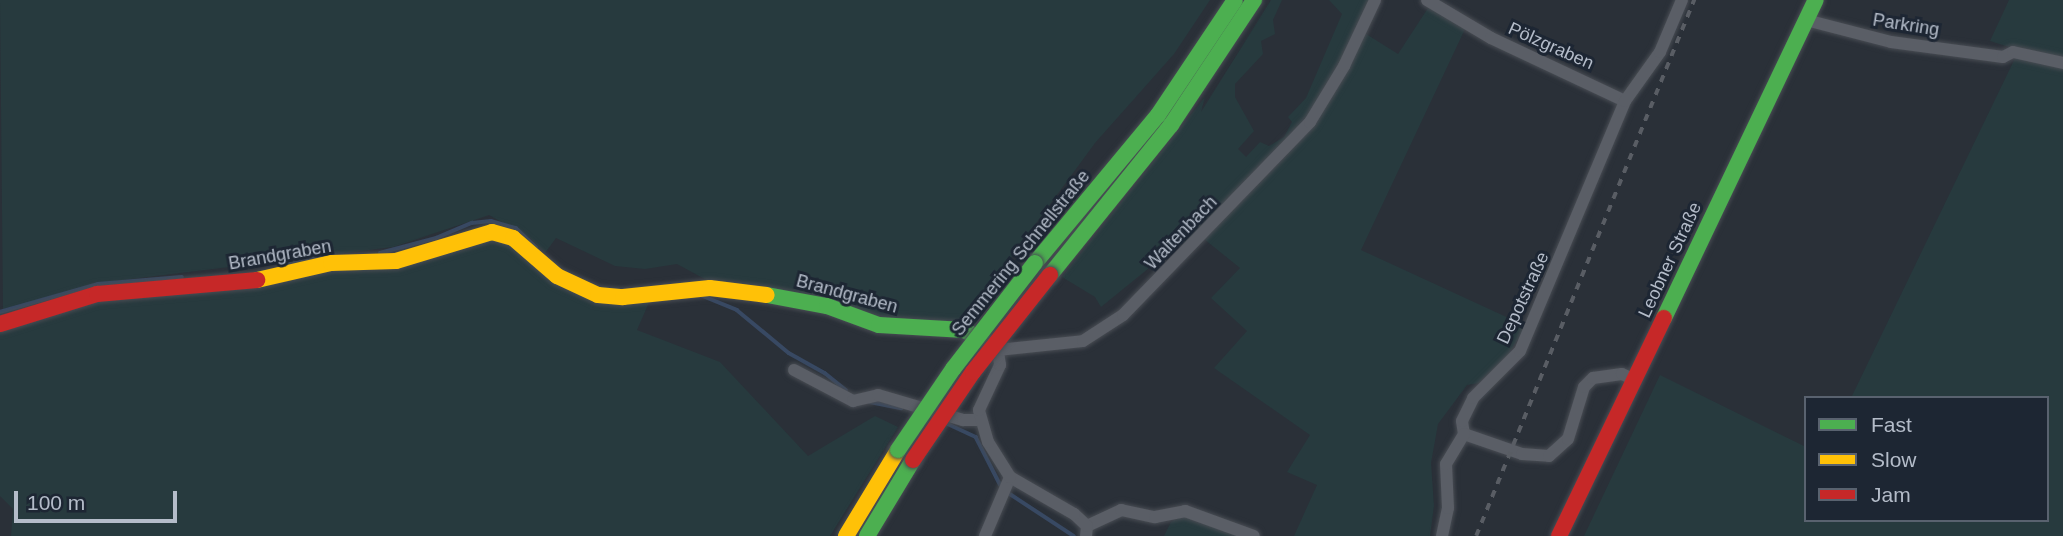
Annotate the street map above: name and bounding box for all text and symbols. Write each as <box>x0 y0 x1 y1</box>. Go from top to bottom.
street label: Parkring <box>1871 9 1941 41</box>
street label: Pölzgraben <box>1505 18 1597 74</box>
street label: Semmering Schnellstraße <box>947 166 1095 340</box>
street label: Waltenbach <box>1140 192 1222 274</box>
street label: Leobner Straße <box>1634 199 1706 321</box>
street label: Brandgraben <box>227 235 333 275</box>
street label: Depotstraße <box>1492 249 1554 347</box>
street label: Brandgraben <box>794 270 900 318</box>
legend <box>1804 396 2049 522</box>
text: Fast <box>1871 413 1912 436</box>
text: Slow <box>1871 448 1917 471</box>
scale bar <box>18 476 180 520</box>
text: Jam <box>1871 483 1911 506</box>
text: 100 m <box>27 491 85 514</box>

